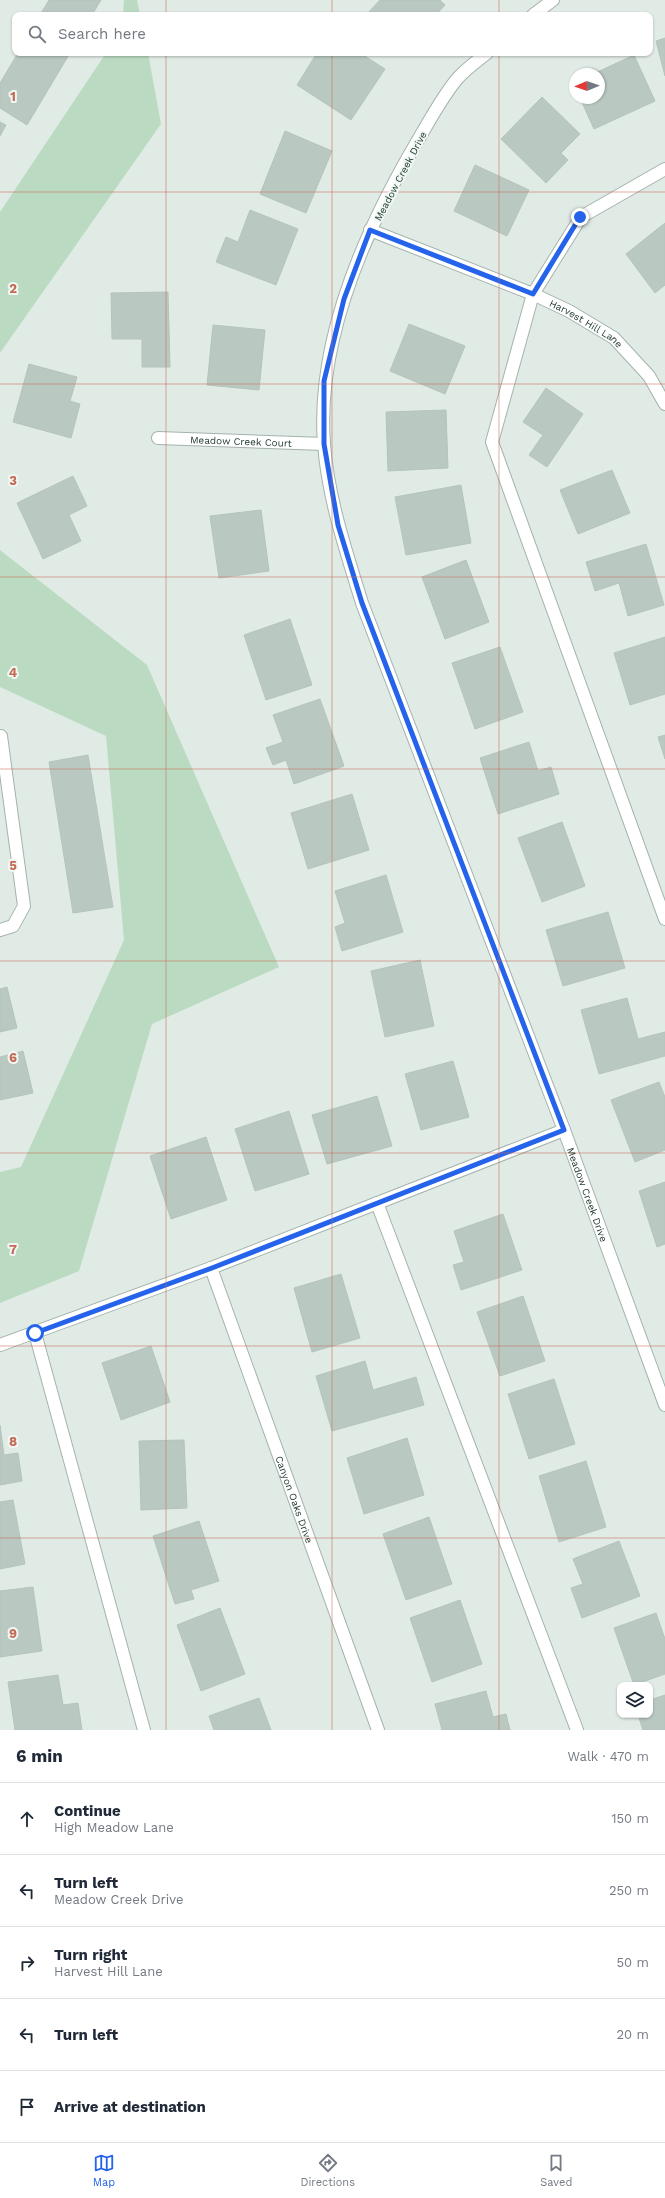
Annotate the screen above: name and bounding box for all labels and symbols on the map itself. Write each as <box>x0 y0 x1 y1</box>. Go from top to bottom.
north arrow <box>569 68 605 104</box>
text: 1 <box>10 89 16 104</box>
street label: Meadow Creek Drive <box>372 129 429 223</box>
route end <box>571 208 589 226</box>
text: 2 <box>9 281 17 296</box>
street label: Harvest Hill Lane <box>548 298 625 350</box>
street label: Meadow Creek Court <box>190 434 293 449</box>
text: 3 <box>9 473 17 488</box>
text: 4 <box>9 665 18 680</box>
text: 5 <box>9 858 17 873</box>
text: 6 <box>9 1050 17 1065</box>
street label: Meadow Creek Drive <box>565 1146 610 1243</box>
text: 7 <box>9 1242 17 1257</box>
route start <box>26 1324 44 1342</box>
text: 8 <box>9 1434 17 1449</box>
street label: Canyon Oaks Drive <box>273 1455 315 1545</box>
text: 9 <box>9 1626 17 1641</box>

